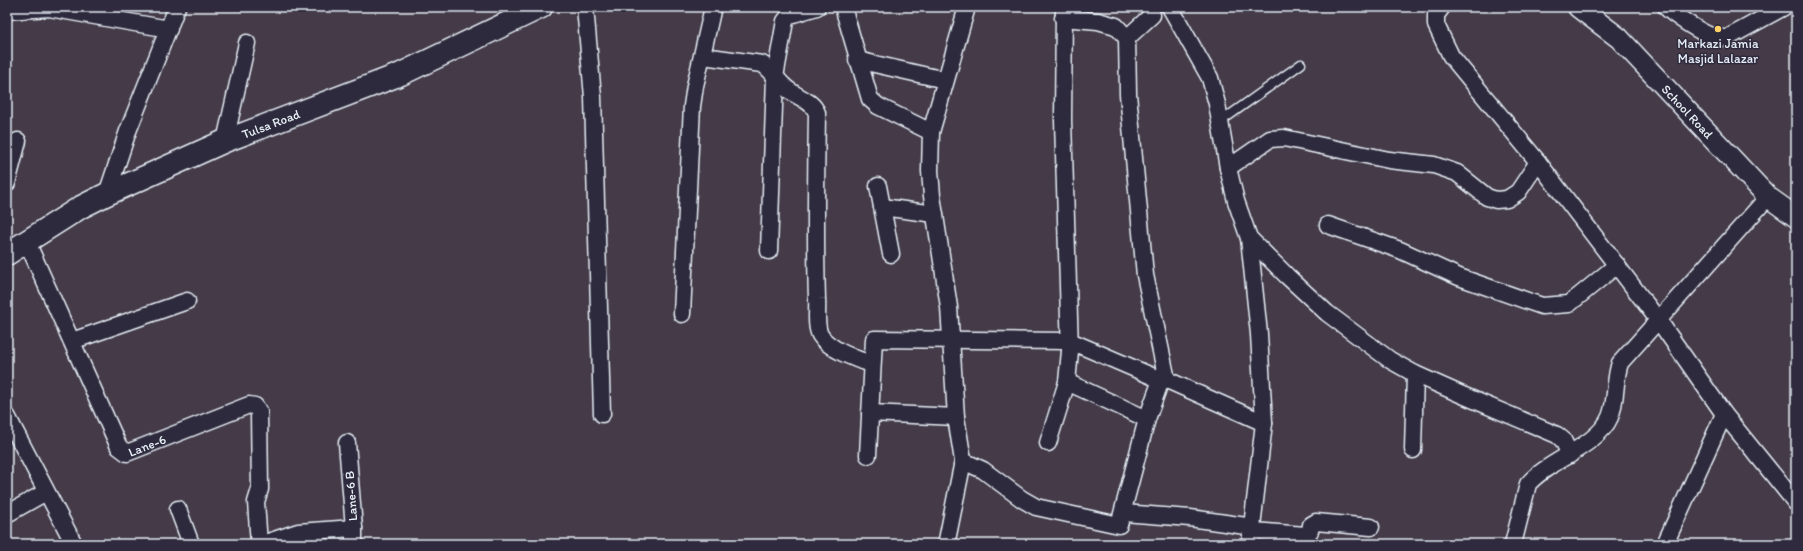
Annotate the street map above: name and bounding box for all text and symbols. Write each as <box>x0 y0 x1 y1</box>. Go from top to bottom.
marker: Markazi Jamia Masjid Lalazar <box>1713 24 1723 34</box>
place label: Markazi Jamia Masjid Lalazar <box>1677 36 1759 66</box>
street label: School Road <box>1659 81 1717 141</box>
street label: Tulsa Road <box>240 106 302 141</box>
street label: Lane-6 <box>126 431 168 459</box>
street label: Lane-6 B <box>342 470 360 522</box>

